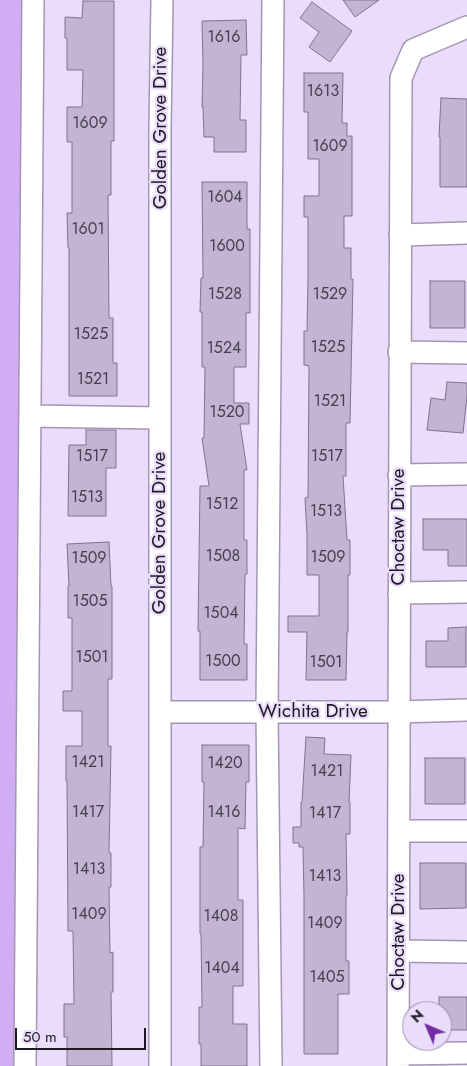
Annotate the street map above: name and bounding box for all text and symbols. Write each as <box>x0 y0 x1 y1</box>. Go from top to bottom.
house number: 1616 <box>208 28 240 48</box>
street label: Golden Grove Drive <box>150 47 172 209</box>
house number: 1613 <box>307 82 339 102</box>
house number: 1609 <box>72 114 108 134</box>
house number: 1609 <box>312 137 348 157</box>
house number: 1604 <box>207 188 243 208</box>
house number: 1601 <box>71 220 105 240</box>
house number: 1600 <box>209 237 245 257</box>
house number: 1528 <box>208 285 242 305</box>
house number: 1529 <box>313 285 347 305</box>
house number: 1525 <box>74 325 108 345</box>
house number: 1525 <box>311 338 345 358</box>
house number: 1524 <box>207 339 241 359</box>
house number: 1521 <box>77 370 109 390</box>
house number: 1521 <box>314 392 346 412</box>
house number: 1520 <box>210 403 244 423</box>
house number: 1517 <box>76 447 108 467</box>
house number: 1517 <box>311 447 343 467</box>
street label: Golden Grove Drive <box>149 452 171 614</box>
street label: Choctaw Drive <box>388 469 410 585</box>
house number: 1513 <box>71 488 103 508</box>
house number: 1512 <box>206 495 238 515</box>
house number: 1513 <box>310 502 342 522</box>
house number: 1508 <box>206 547 240 567</box>
house number: 1509 <box>310 548 346 568</box>
house number: 1509 <box>71 549 107 569</box>
house number: 1505 <box>73 592 107 612</box>
house number: 1504 <box>203 604 239 624</box>
house number: 1501 <box>75 648 109 668</box>
house number: 1500 <box>205 652 241 672</box>
house number: 1501 <box>309 653 343 673</box>
street label: Wichita Drive <box>258 701 368 723</box>
house number: 1421 <box>72 753 104 773</box>
house number: 1420 <box>207 754 243 774</box>
house number: 1421 <box>311 762 343 782</box>
house number: 1417 <box>72 803 104 823</box>
house number: 1416 <box>208 803 240 823</box>
house number: 1417 <box>309 804 341 824</box>
house number: 1413 <box>73 860 105 880</box>
house number: 1413 <box>309 867 341 887</box>
street label: Choctaw Drive <box>388 874 410 990</box>
house number: 1409 <box>71 905 107 925</box>
house number: 1408 <box>204 907 238 927</box>
house number: 1409 <box>307 914 343 934</box>
house number: 1404 <box>204 959 240 979</box>
house number: 1405 <box>309 968 345 988</box>
north arrow <box>402 1001 452 1051</box>
text: N <box>406 1005 428 1027</box>
scale bar <box>18 1018 149 1050</box>
text: 50 m <box>23 1026 57 1048</box>

